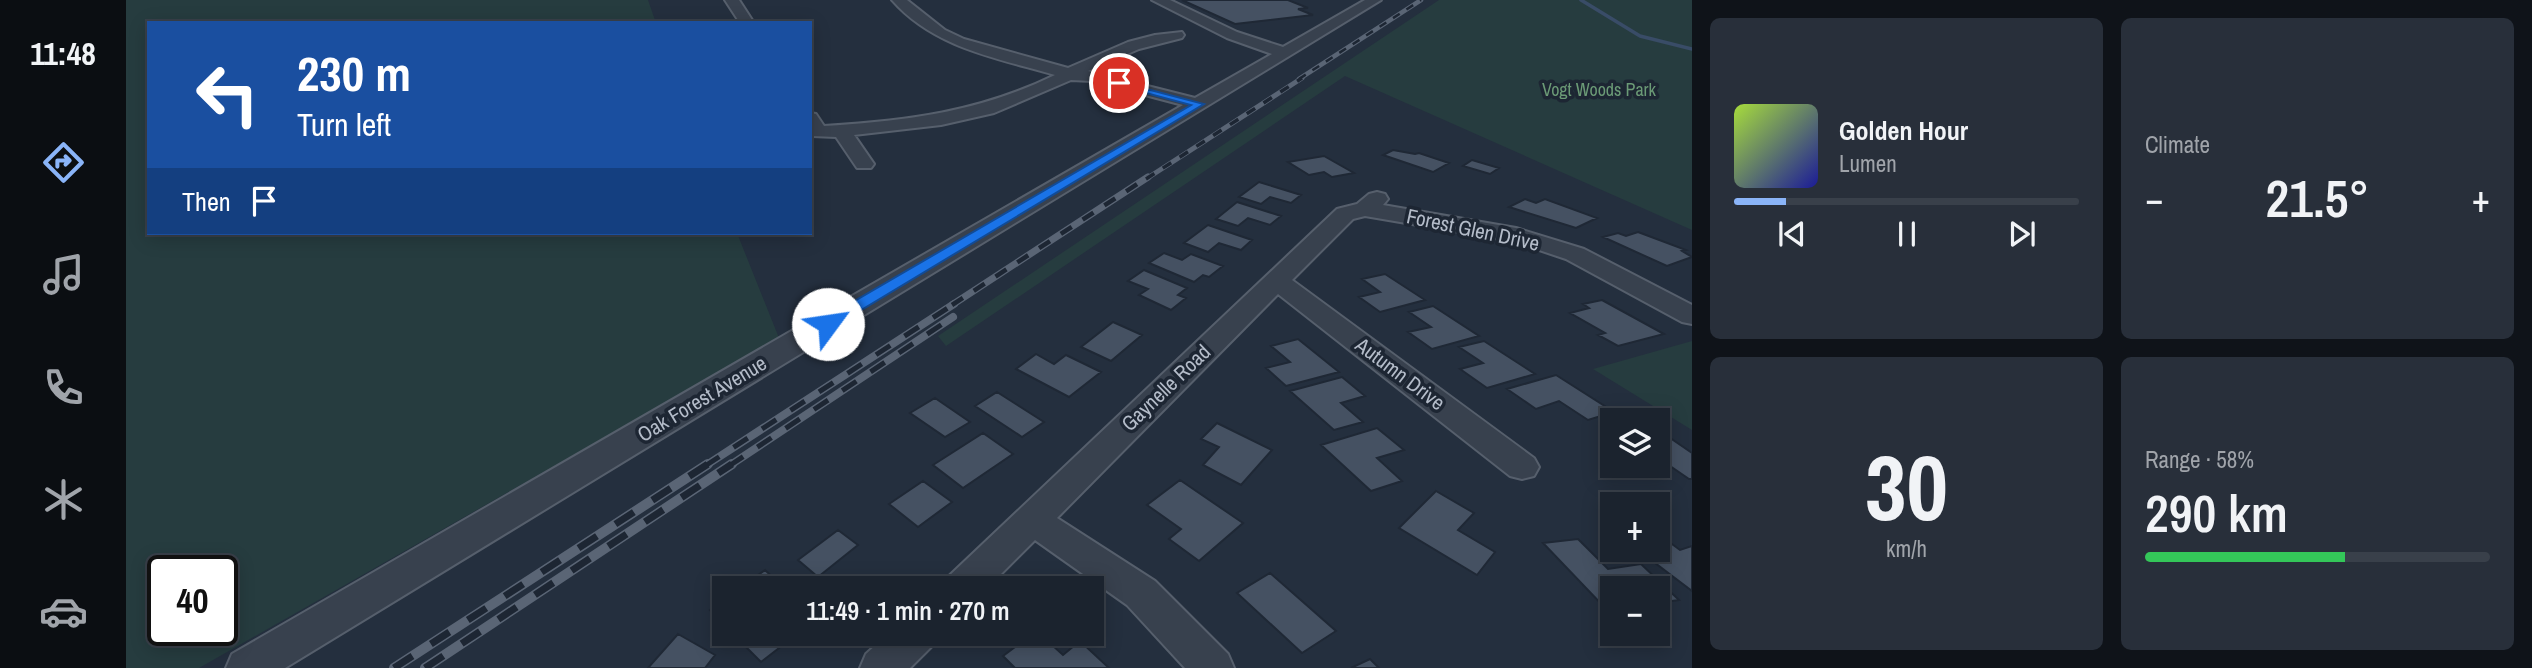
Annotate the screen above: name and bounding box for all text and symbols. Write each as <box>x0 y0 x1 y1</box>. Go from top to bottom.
text: 11:48 <box>30 32 96 75</box>
text: 230 m <box>297 40 411 106</box>
icon: left <box>182 49 273 140</box>
pin <box>1089 53 1149 113</box>
icon: arrive <box>1100 64 1138 102</box>
park label: Vogt Woods Park <box>1542 77 1657 102</box>
text: Turn left <box>297 103 391 146</box>
text: Golden Hour <box>1839 113 1968 148</box>
text: Climate <box>2145 129 2210 160</box>
icon: directions <box>39 138 88 187</box>
text: Lumen <box>1839 148 1897 179</box>
text: 21.5° <box>2266 163 2369 233</box>
text: − <box>2145 173 2163 224</box>
text: + <box>2472 173 2490 224</box>
icon: arrive <box>245 182 283 220</box>
text: Then <box>182 184 231 219</box>
street label: Forest Glen Drive <box>1404 201 1542 258</box>
icon: previous <box>1773 215 1811 253</box>
icon: pause <box>1888 215 1926 253</box>
icon: next <box>2003 215 2041 253</box>
icon: music <box>39 250 88 299</box>
position arrow <box>791 287 865 361</box>
street label: Autumn Drive <box>1349 330 1451 417</box>
street label: Gaynelle Road <box>1115 338 1217 438</box>
street label: Oak Forest Avenue <box>632 348 772 449</box>
icon: phone <box>39 363 88 412</box>
map controls <box>1600 408 1670 646</box>
button: layers <box>1600 408 1670 478</box>
text: 30 <box>1865 426 1948 548</box>
text: Range · 58% <box>2145 444 2254 475</box>
icon: climate <box>39 475 88 524</box>
text: 290 km <box>2145 478 2288 548</box>
button: + <box>1600 492 1670 562</box>
text: km/h <box>1886 533 1927 564</box>
speed limit sign: 40 <box>147 555 238 646</box>
button: − <box>1600 576 1670 646</box>
icon: car <box>39 587 88 636</box>
text: 11:49 · 1 min · 270 m <box>806 593 1010 628</box>

